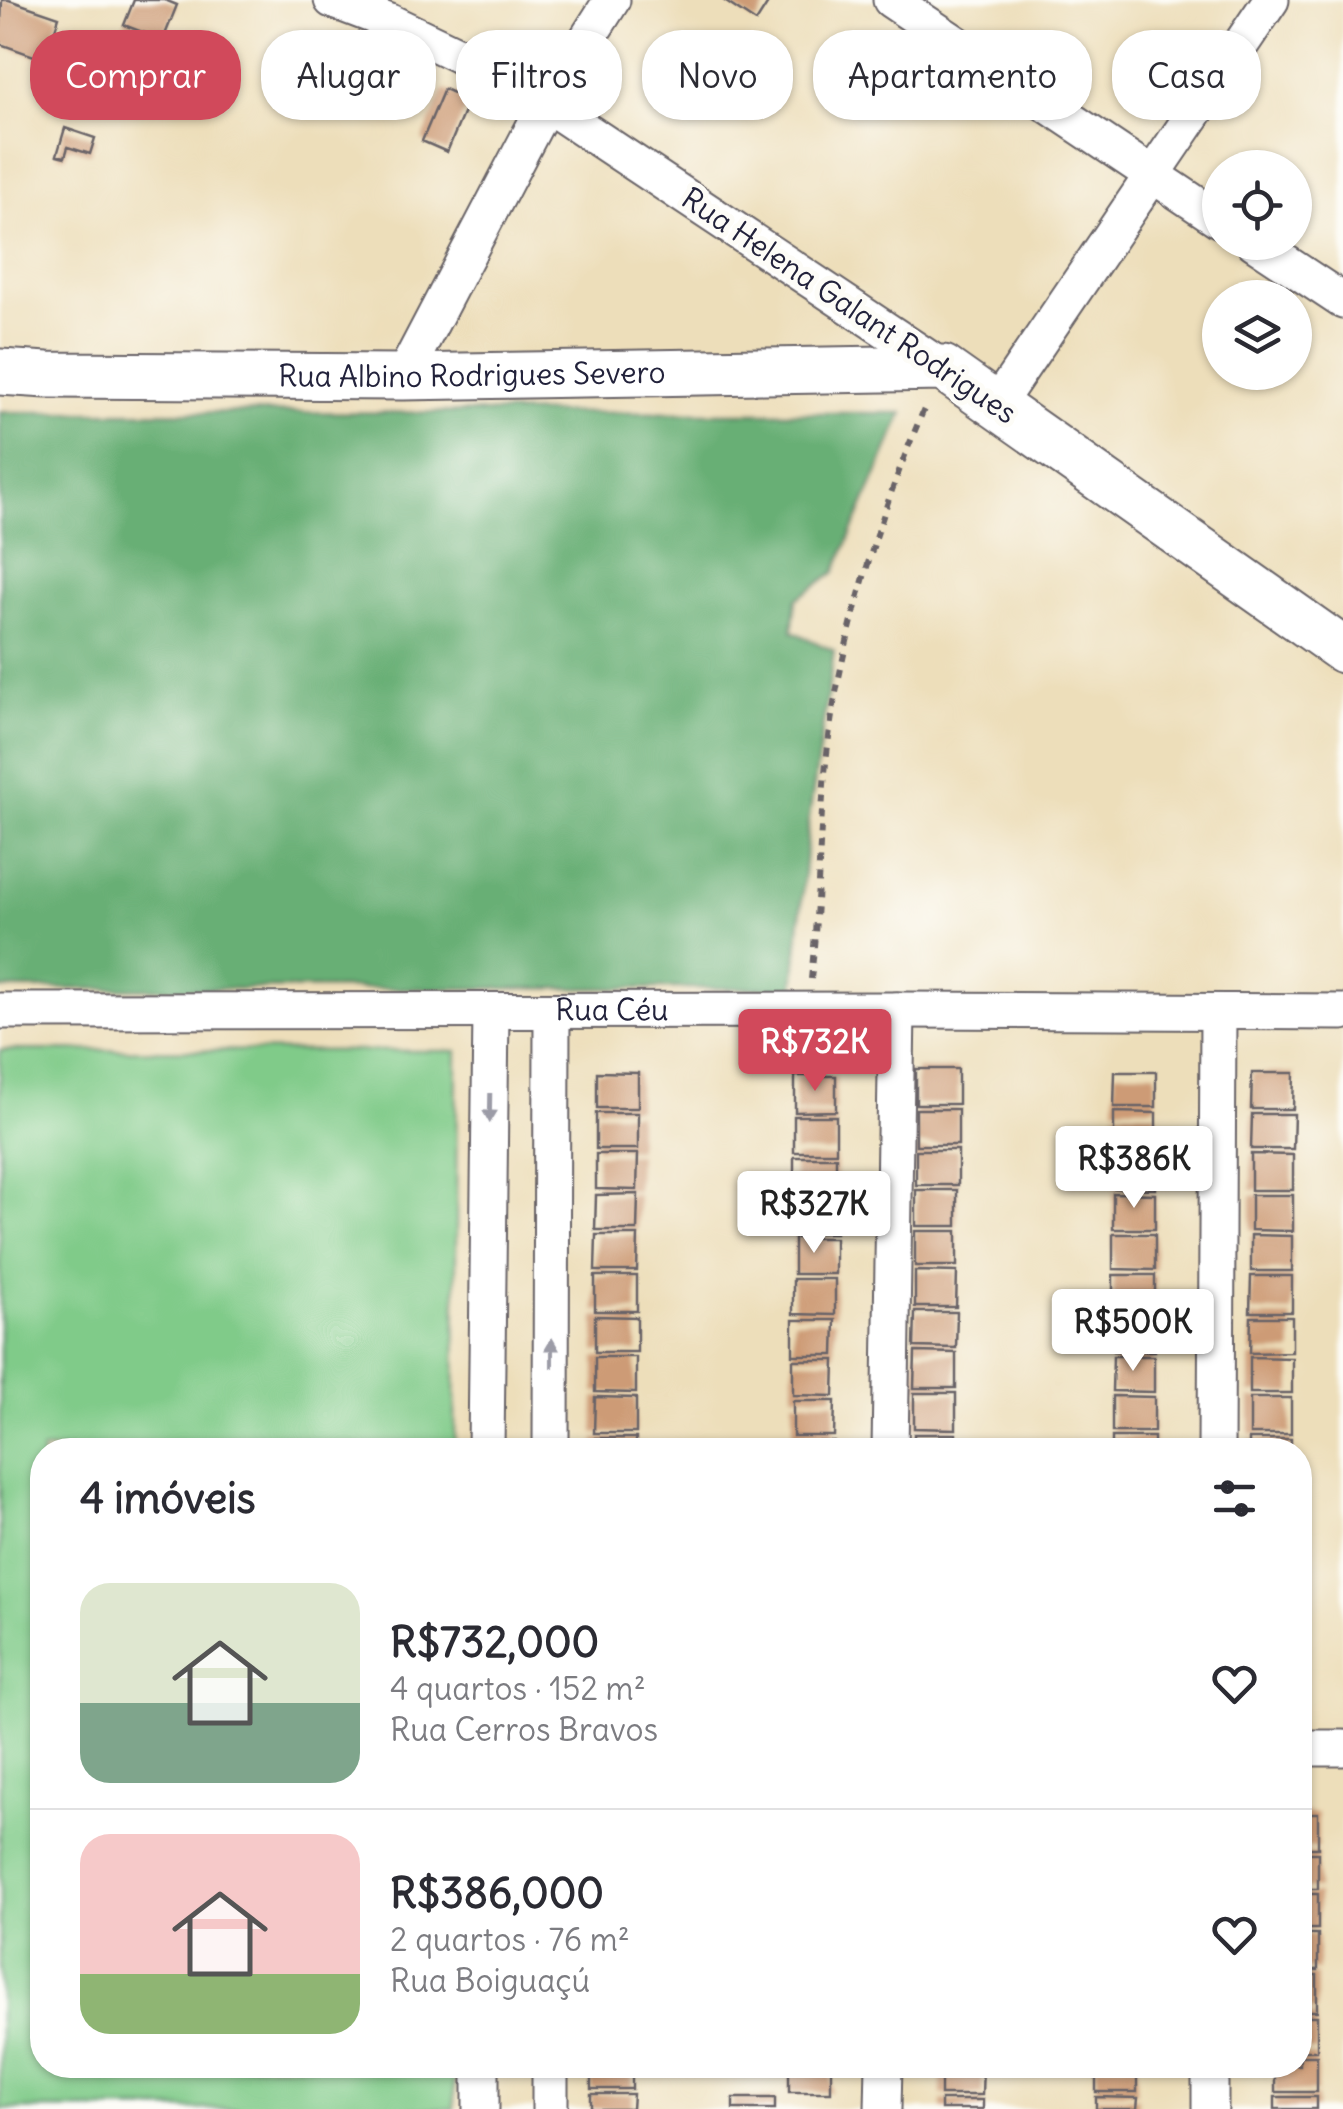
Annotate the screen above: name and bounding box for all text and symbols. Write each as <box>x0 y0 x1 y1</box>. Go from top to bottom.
chip: Comprar <box>30 30 241 120</box>
chip: Alugar <box>261 30 436 120</box>
chip: Filtros <box>456 30 622 120</box>
chip: Novo <box>642 30 793 120</box>
chip: Apartamento <box>813 30 1092 120</box>
chip: Casa <box>1112 30 1261 120</box>
map controls <box>1202 150 1312 390</box>
button: locate <box>1202 150 1312 260</box>
street label: Rua Helena Galant Rodrigues <box>675 179 1024 432</box>
button: layers <box>1202 280 1312 390</box>
street label: Rua Albino Rodrigues Severo <box>278 353 666 395</box>
street label: Rua Céu <box>555 990 669 1028</box>
pin: R$732K <box>734 1009 896 1094</box>
text: R$732K <box>760 1021 870 1062</box>
one-way arrow <box>481 1093 497 1125</box>
pin: R$386K <box>1053 1126 1215 1211</box>
text: R$386K <box>1078 1138 1190 1179</box>
pin: R$327K <box>733 1171 895 1256</box>
text: R$327K <box>759 1183 869 1224</box>
pin: R$500K <box>1052 1289 1214 1374</box>
text: R$500K <box>1074 1301 1192 1342</box>
one-way arrow <box>544 1336 560 1368</box>
icon: filters <box>1207 1471 1262 1526</box>
text: 4 imóveis <box>80 1472 256 1524</box>
text: R$732,000 <box>390 1616 599 1668</box>
icon: home <box>160 1623 280 1743</box>
icon: heart <box>1207 1656 1262 1711</box>
text: 4 quartos · 152 m² <box>390 1668 646 1709</box>
text: Rua Cerros Bravos <box>390 1709 658 1750</box>
text: R$386,000 <box>390 1867 604 1919</box>
icon: home <box>160 1874 280 1994</box>
icon: heart <box>1207 1907 1262 1962</box>
text: 2 quartos · 76 m² <box>390 1919 630 1960</box>
text: Rua Boiguaçú <box>390 1960 590 2001</box>

